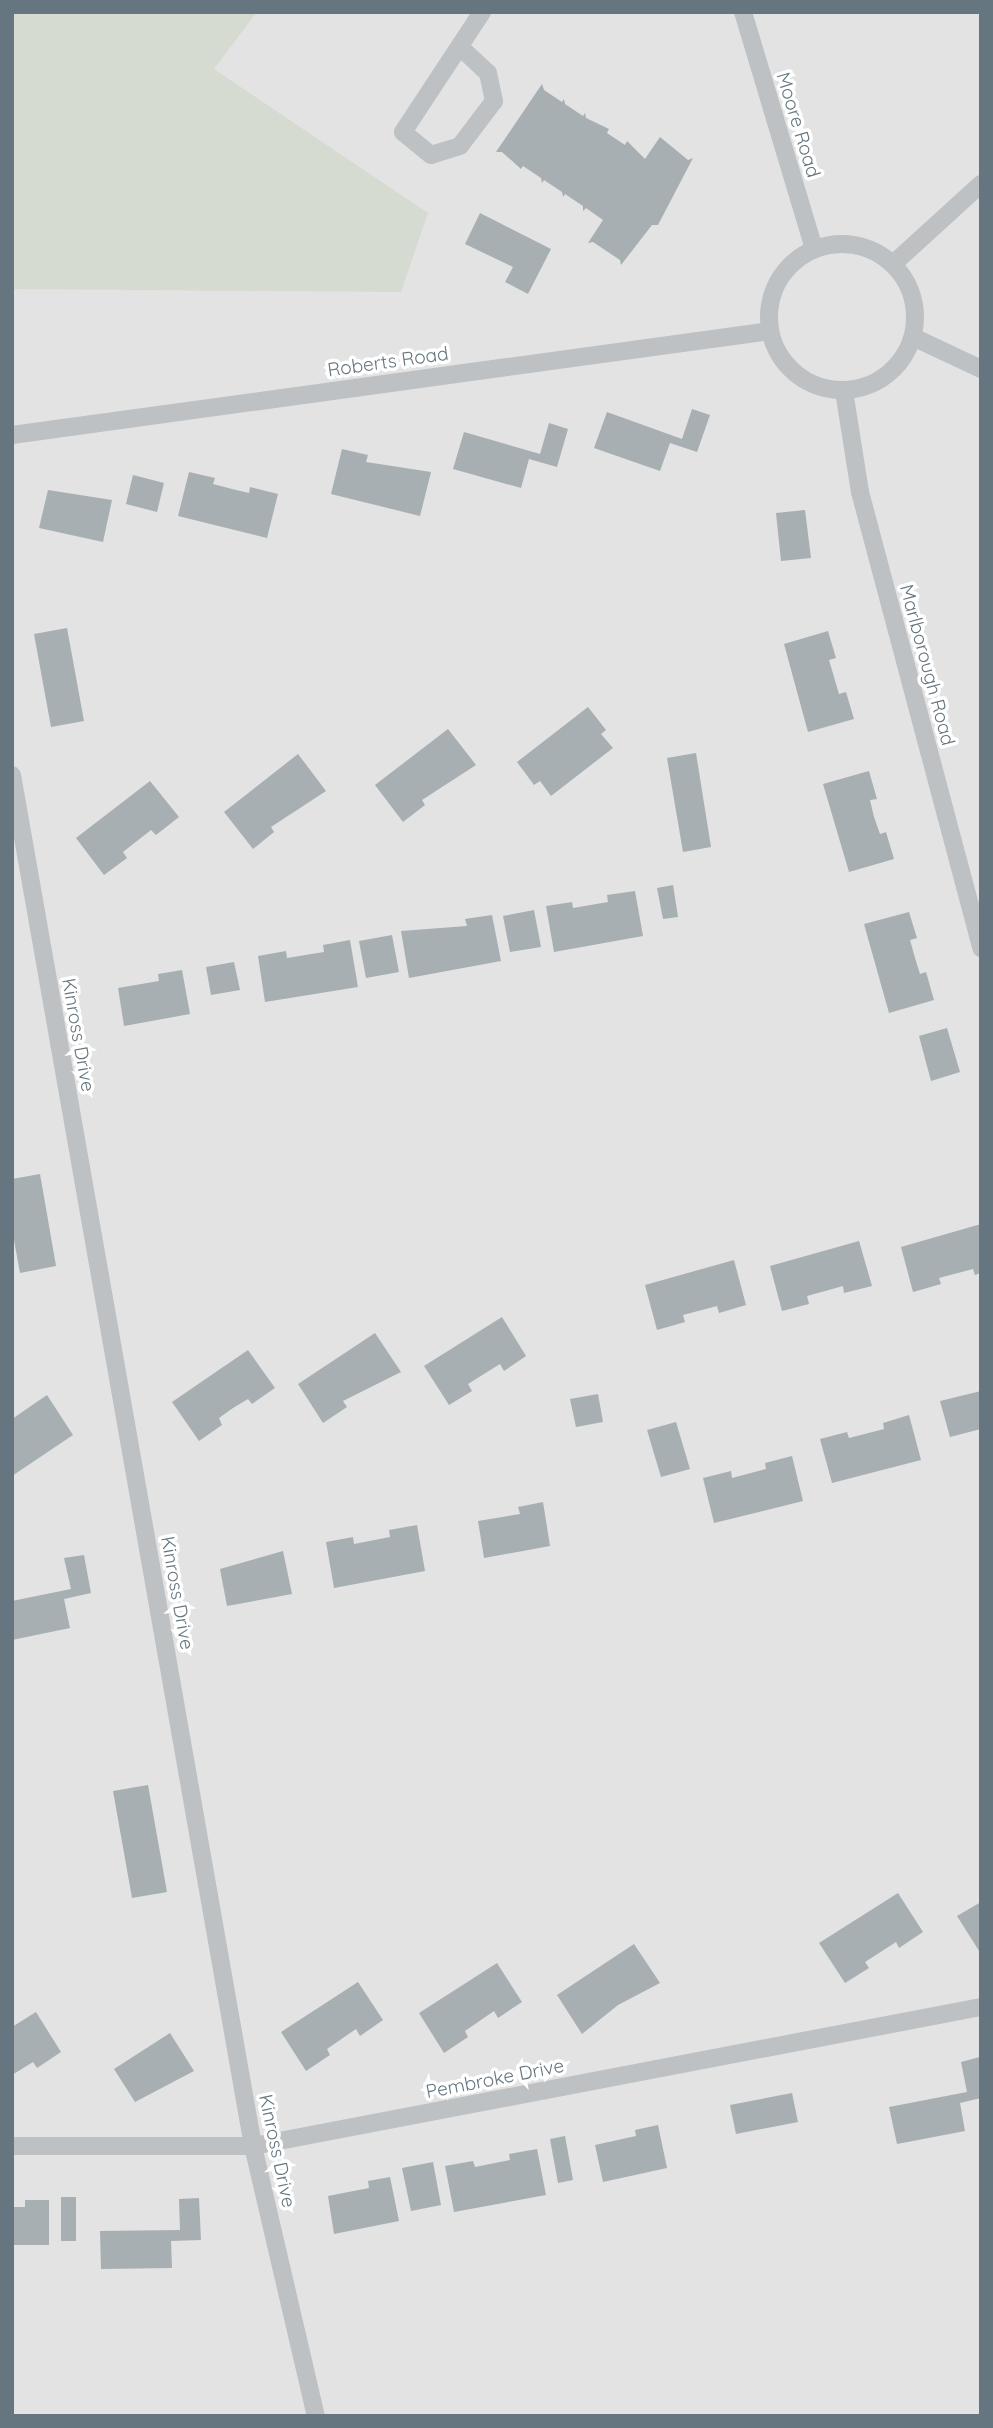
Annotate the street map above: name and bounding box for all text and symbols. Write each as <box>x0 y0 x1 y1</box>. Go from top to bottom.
street label: Moore Road <box>771 70 825 180</box>
street label: Roberts Road <box>326 342 450 382</box>
street label: Marlborough Road <box>895 582 959 748</box>
street label: Kinross Drive <box>57 976 99 1094</box>
street label: Kinross Drive <box>156 1534 198 1652</box>
street label: Pembroke Drive <box>424 2054 566 2104</box>
street label: Kinross Drive <box>254 2092 300 2210</box>

